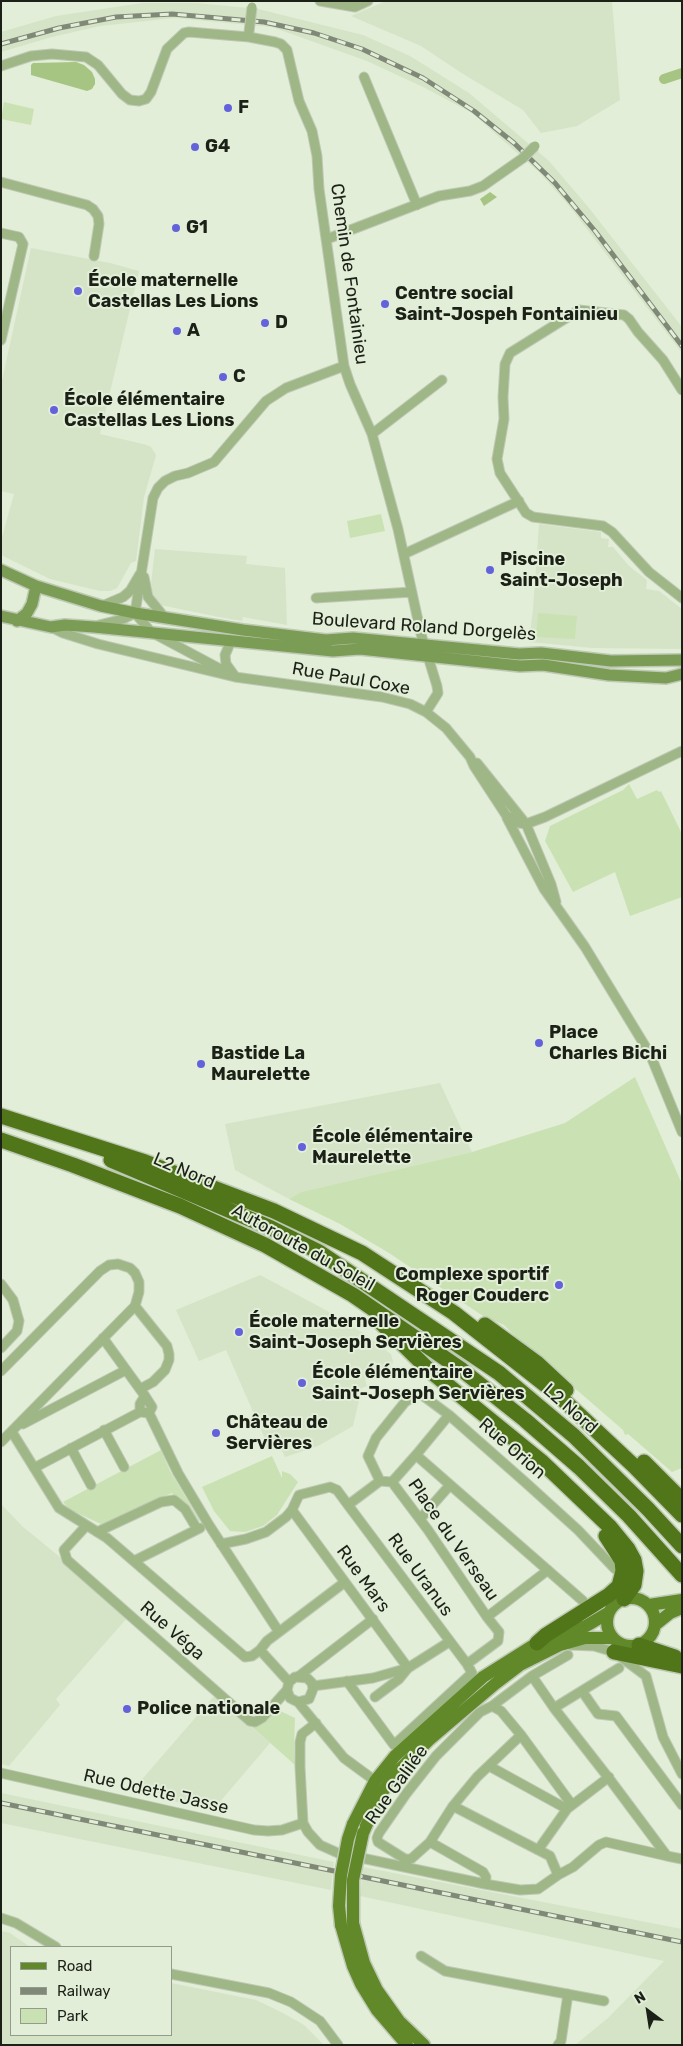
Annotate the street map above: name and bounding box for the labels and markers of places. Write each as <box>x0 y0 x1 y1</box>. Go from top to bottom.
place label: F <box>238 97 249 119</box>
marker: F <box>222 102 234 114</box>
place label: G4 <box>205 136 230 158</box>
marker: G4 <box>189 141 201 153</box>
place label: G1 <box>186 217 208 239</box>
marker: G1 <box>170 222 182 234</box>
place label: École maternelle Castellas Les Lions <box>88 270 259 312</box>
place label: Centre social Saint-Jospeh Fontainieu <box>395 283 618 326</box>
marker: École maternelle Castellas Les Lions <box>72 285 84 297</box>
marker: Centre social Saint-Jospeh Fontainieu <box>379 298 391 310</box>
place label: D <box>275 312 288 334</box>
marker: D <box>259 317 271 329</box>
place label: A <box>187 320 200 342</box>
marker: A <box>171 325 183 337</box>
place label: C <box>233 366 246 388</box>
marker: C <box>217 371 229 383</box>
place label: École élémentaire Castellas Les Lions <box>64 389 235 432</box>
marker: École élémentaire Castellas Les Lions <box>48 404 60 416</box>
place label: Piscine Saint-Joseph <box>500 549 623 592</box>
marker: Piscine Saint-Joseph <box>484 564 496 576</box>
place label: Place Charles Bichi <box>549 1022 667 1064</box>
marker: Place Charles Bichi <box>533 1037 545 1049</box>
place label: Bastide La Maurelette <box>211 1043 310 1086</box>
marker: Bastide La Maurelette <box>195 1058 207 1070</box>
place label: École élémentaire Maurelette <box>312 1126 473 1168</box>
marker: École élémentaire Maurelette <box>296 1141 308 1153</box>
place label: Complexe sportif Roger Couderc <box>395 1264 549 1306</box>
marker: Complexe sportif Roger Couderc <box>553 1279 565 1291</box>
place label: École maternelle Saint-Joseph Servières <box>249 1311 462 1354</box>
marker: École maternelle Saint-Joseph Servières <box>233 1326 245 1338</box>
place label: École élémentaire Saint-Joseph Servières <box>312 1362 525 1405</box>
marker: École élémentaire Saint-Joseph Servières <box>296 1377 308 1389</box>
place label: Château de Servières <box>226 1412 328 1455</box>
marker: Château de Servières <box>210 1427 222 1439</box>
place label: Police nationale <box>137 1698 280 1720</box>
marker: Police nationale <box>121 1703 133 1715</box>

